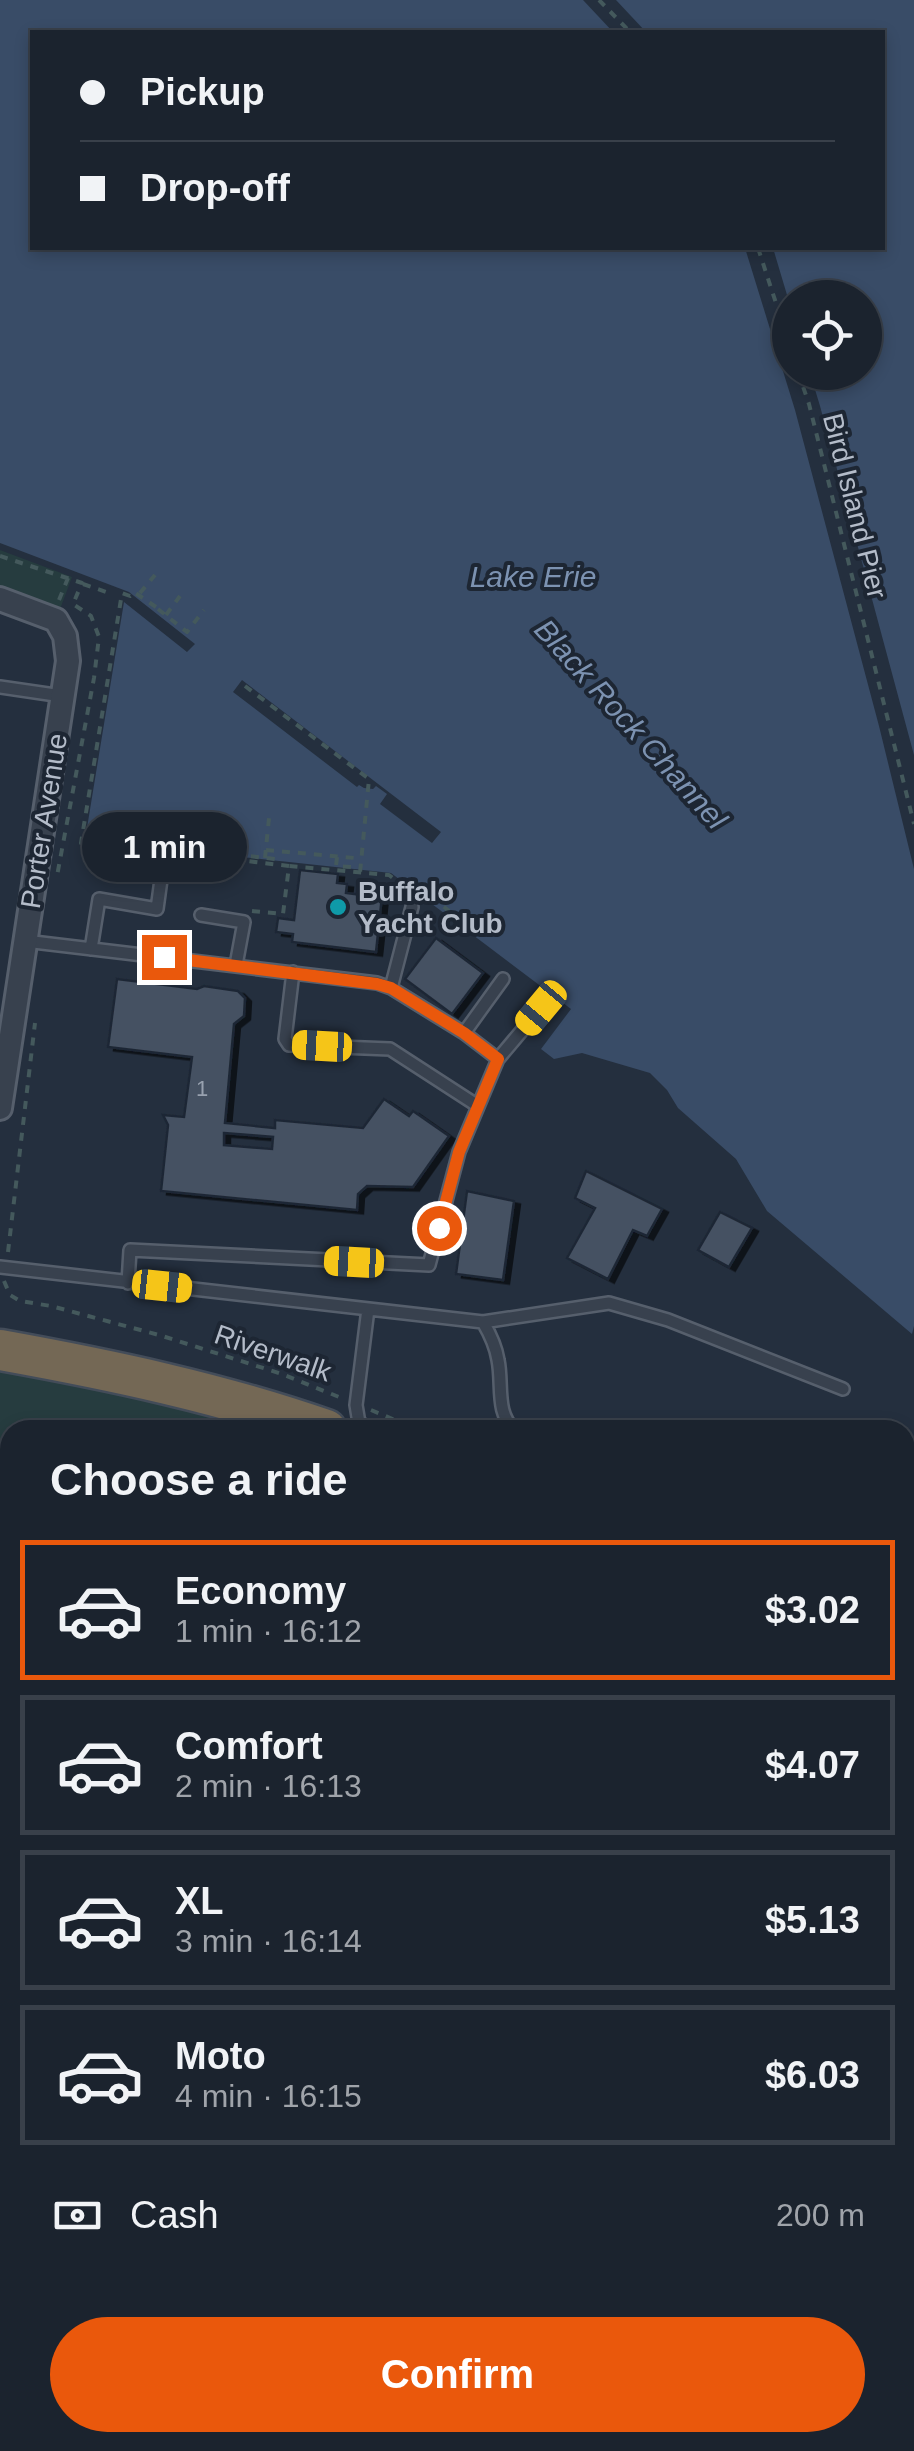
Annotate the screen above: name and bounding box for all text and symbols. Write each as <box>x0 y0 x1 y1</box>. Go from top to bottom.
text: Pickup <box>140 71 265 113</box>
text: Drop-off <box>140 167 290 209</box>
map controls <box>772 280 882 390</box>
button: locate <box>772 280 882 390</box>
street label: Bird Island Pier <box>817 410 893 602</box>
water label: Lake Erie <box>470 560 596 593</box>
water label: Black Rock Channel <box>528 613 735 836</box>
street label: Porter Avenue <box>15 731 73 911</box>
callout: 1 min <box>81 812 246 882</box>
text: 1 min <box>123 829 206 865</box>
place label: Buffalo Yacht Club <box>358 876 503 939</box>
marker: Buffalo Yacht Club <box>327 896 349 918</box>
route end <box>142 935 187 980</box>
car <box>510 975 572 1041</box>
car <box>291 1029 353 1063</box>
house number: 1 <box>196 1076 208 1101</box>
route start <box>417 1206 462 1251</box>
car <box>323 1245 385 1279</box>
car <box>131 1268 193 1304</box>
street label: Riverwalk <box>211 1319 336 1388</box>
text: Choose a ride <box>50 1454 348 1505</box>
icon: car <box>55 1565 145 1655</box>
text: Economy <box>175 1570 346 1612</box>
text: $3.02 <box>765 1589 860 1631</box>
text: 1 min · 16:12 <box>175 1613 362 1649</box>
icon: car <box>55 1720 145 1810</box>
text: Comfort <box>175 1725 323 1767</box>
text: $4.07 <box>765 1744 860 1786</box>
text: 2 min · 16:13 <box>175 1768 362 1804</box>
icon: car <box>55 1875 145 1965</box>
text: XL <box>175 1880 224 1922</box>
text: $5.13 <box>765 1899 860 1941</box>
text: 3 min · 16:14 <box>175 1923 362 1959</box>
icon: car <box>55 2030 145 2120</box>
text: Moto <box>175 2035 266 2077</box>
text: $6.03 <box>765 2054 860 2096</box>
text: 4 min · 16:15 <box>175 2078 362 2114</box>
icon: cash <box>50 2188 105 2243</box>
text: Cash <box>130 2194 219 2236</box>
text: 200 m <box>776 2197 865 2233</box>
button: Confirm <box>50 2317 865 2432</box>

